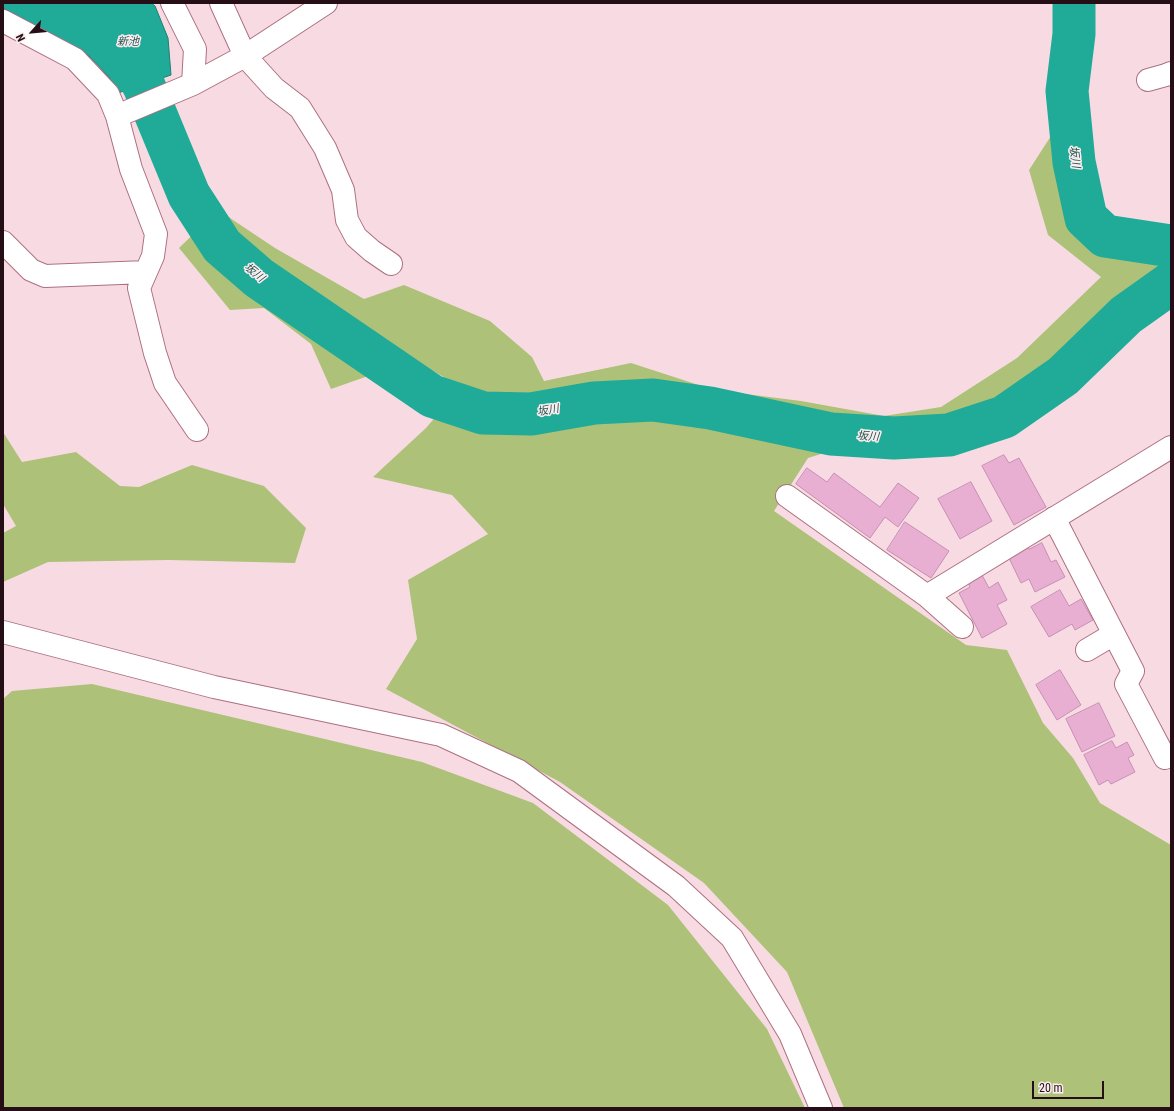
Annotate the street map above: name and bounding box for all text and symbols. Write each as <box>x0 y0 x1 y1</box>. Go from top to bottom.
north arrow <box>12 12 52 52</box>
text: N <box>14 32 28 44</box>
water label: 新池 <box>117 35 139 49</box>
water label: 坂川 <box>1066 145 1082 169</box>
water label: 坂川 <box>241 261 267 285</box>
water label: 坂川 <box>536 403 560 419</box>
water label: 坂川 <box>857 430 879 444</box>
scale bar <box>1034 1073 1106 1099</box>
text: 20 m <box>1039 1081 1063 1095</box>

